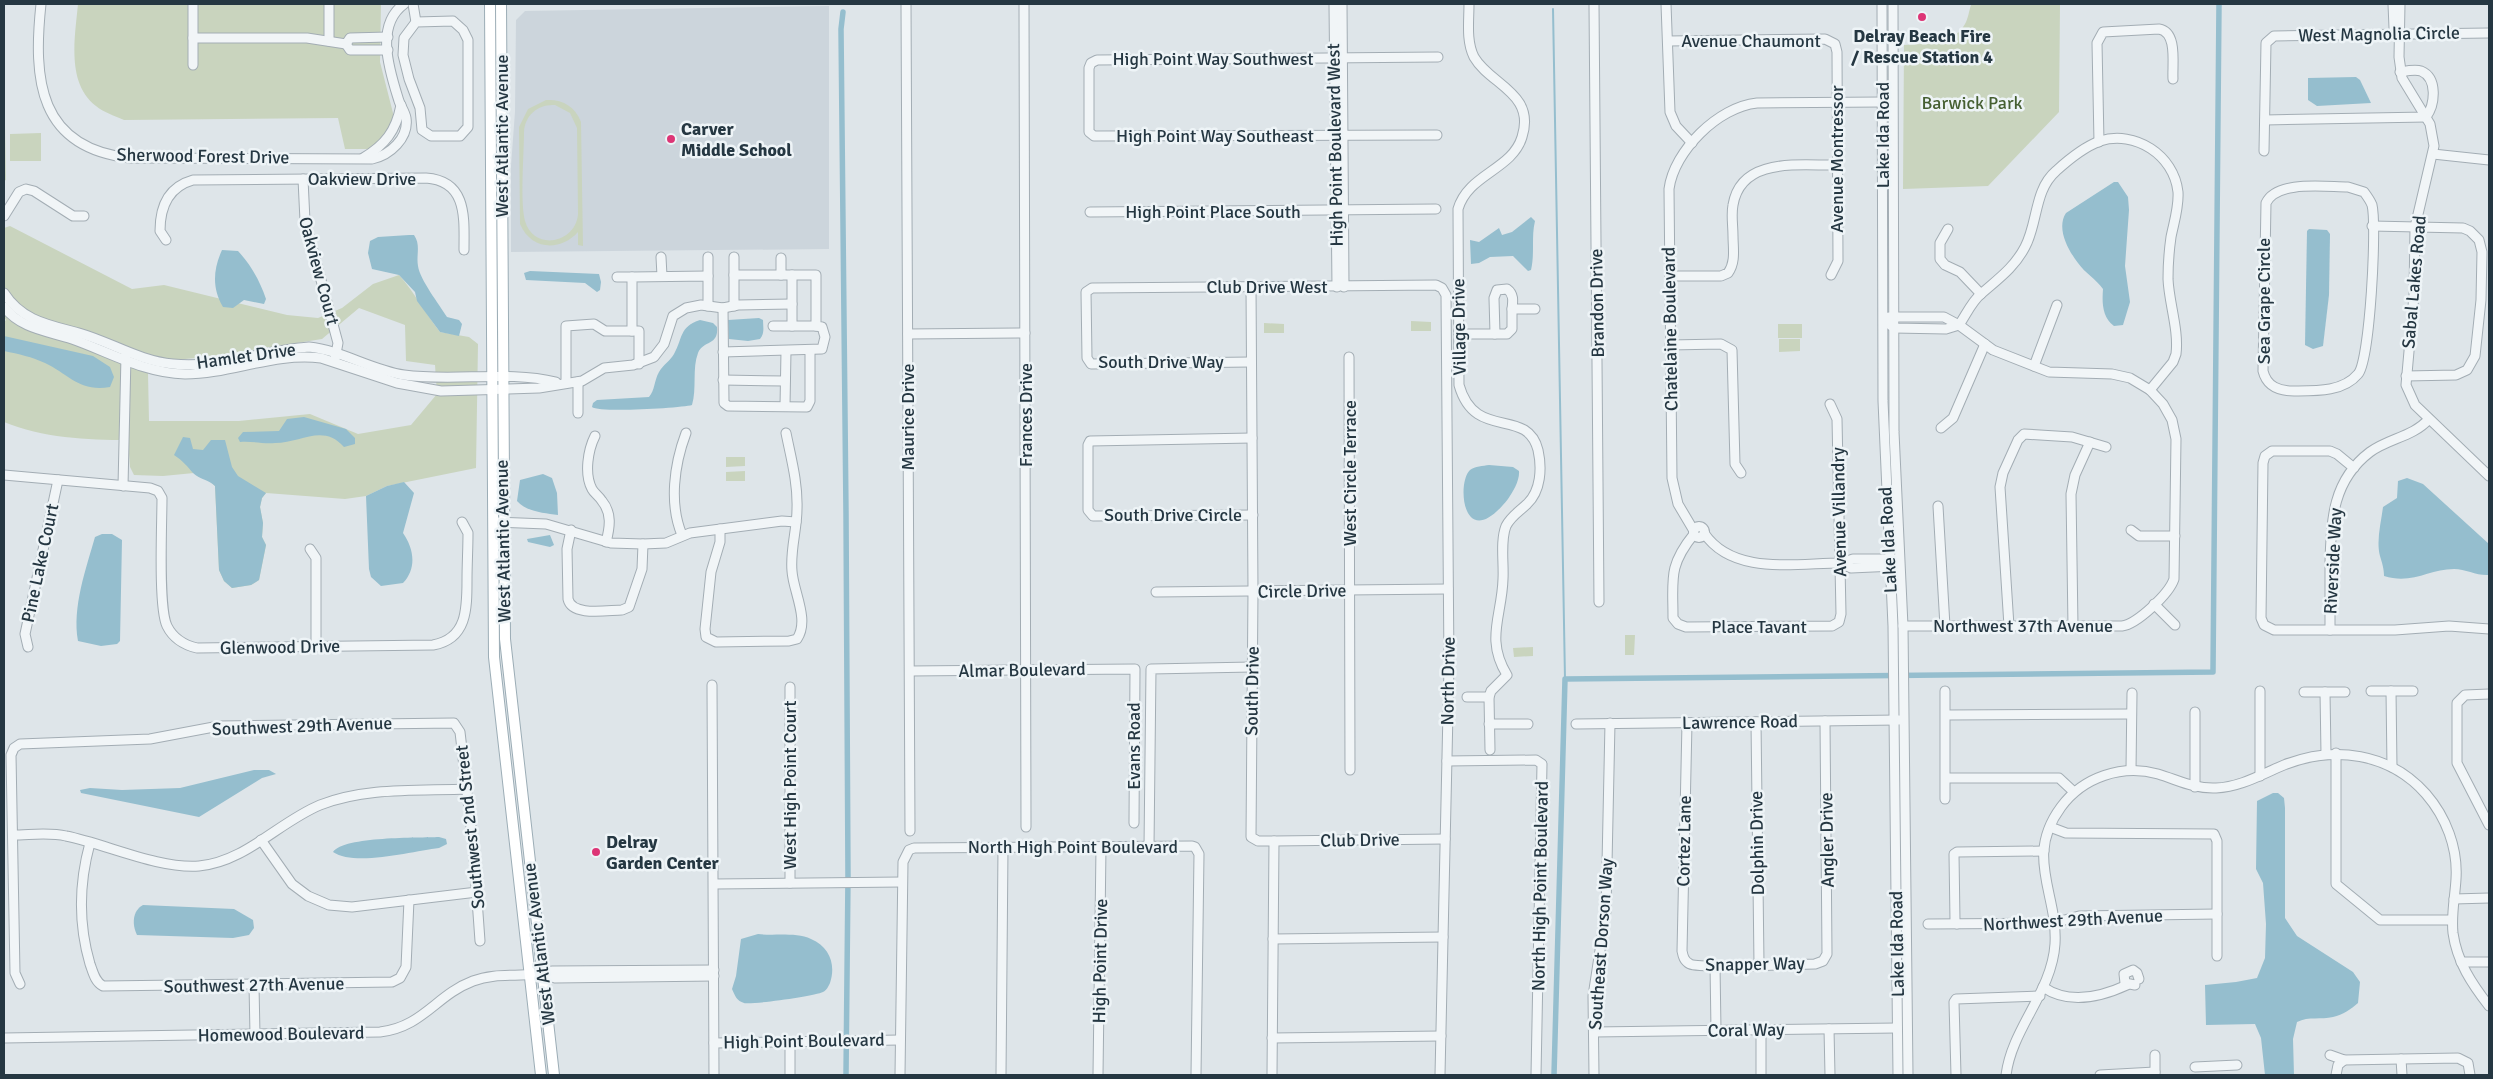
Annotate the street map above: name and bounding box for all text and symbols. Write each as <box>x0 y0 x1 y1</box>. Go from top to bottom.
marker: Delray Beach Fire / Rescue Station 4 <box>1916 11 1928 23</box>
street label: West Magnolia Circle <box>2298 22 2460 46</box>
place label: Delray Beach Fire / Rescue Station 4 <box>1851 25 1993 68</box>
street label: Avenue Chaumont <box>1681 30 1821 52</box>
street label: High Point Boulevard West <box>1322 43 1348 247</box>
street label: High Point Way Southwest <box>1112 48 1314 70</box>
street label: West Atlantic Avenue <box>491 54 513 218</box>
street label: Lake Ida Road <box>1872 82 1894 188</box>
street label: Avenue Montressor <box>1826 85 1848 233</box>
park label: Barwick Park <box>1921 92 2023 114</box>
place label: Carver Middle School <box>681 118 792 161</box>
street label: High Point Way Southeast <box>1116 125 1314 147</box>
marker: Carver Middle School <box>665 133 677 145</box>
street label: Sherwood Forest Drive <box>116 143 290 169</box>
street label: Oakview Drive <box>308 168 416 190</box>
street label: High Point Place South <box>1125 201 1301 223</box>
street label: Oakview Court <box>294 214 344 328</box>
street label: Sabal Lakes Road <box>2397 215 2431 349</box>
street label: Sea Grape Circle <box>2253 238 2275 364</box>
street label: Chatelaine Boulevard <box>1658 247 1682 411</box>
street label: Brandon Drive <box>1585 248 1609 358</box>
street label: Club Drive West <box>1206 276 1328 298</box>
street label: Village Drive <box>1447 278 1471 376</box>
street label: Hamlet Drive <box>195 338 297 374</box>
street label: South Drive Way <box>1098 351 1224 373</box>
street label: Frances Drive <box>1015 363 1037 467</box>
street label: Maurice Drive <box>897 364 919 470</box>
street label: West Circle Terrace <box>1339 400 1361 546</box>
street label: Avenue Villandry <box>1827 446 1851 577</box>
street label: West Atlantic Avenue <box>491 459 515 623</box>
street label: Lake Ida Road <box>1874 486 1902 594</box>
street label: Pine Lake Court <box>17 501 63 625</box>
street label: South Drive Circle <box>1104 504 1242 526</box>
street label: Riverside Way <box>2319 507 2347 615</box>
street label: Circle Drive <box>1257 579 1347 603</box>
street label: Northwest 37th Avenue <box>1933 615 2113 637</box>
street label: Place Tavant <box>1711 616 1807 638</box>
street label: Glenwood Drive <box>220 635 340 659</box>
street label: North Drive <box>1436 636 1460 726</box>
street label: South Drive <box>1240 646 1264 736</box>
street label: Almar Boulevard <box>958 658 1086 682</box>
street label: West High Point Court <box>779 700 801 870</box>
street label: Evans Road <box>1123 702 1145 790</box>
street label: Lawrence Road <box>1682 710 1798 734</box>
street label: Southwest 29th Avenue <box>211 712 393 740</box>
street label: Southwest 2nd Street <box>450 744 490 910</box>
street label: North High Point Boulevard <box>1527 781 1553 991</box>
street label: Dolphin Drive <box>1745 791 1769 895</box>
street label: Angler Drive <box>1815 792 1839 888</box>
street label: Cortez Lane <box>1672 795 1696 887</box>
street label: Club Drive <box>1320 828 1400 852</box>
place label: Delray Garden Center <box>606 831 720 874</box>
street label: North High Point Boulevard <box>968 836 1178 858</box>
marker: Delray Garden Center <box>590 846 602 858</box>
street label: Southeast Dorson Way <box>1584 857 1618 1031</box>
street label: West Atlantic Avenue <box>518 862 560 1026</box>
street label: Lake Ida Road <box>1885 891 1909 997</box>
street label: High Point Drive <box>1088 899 1112 1023</box>
street label: Northwest 29th Avenue <box>1982 904 2164 936</box>
street label: Snapper Way <box>1705 952 1806 976</box>
street label: Southwest 27th Avenue <box>163 972 345 998</box>
street label: Coral Way <box>1707 1018 1785 1042</box>
street label: Homewood Boulevard <box>197 1022 365 1046</box>
street label: High Point Boulevard <box>723 1029 885 1053</box>

